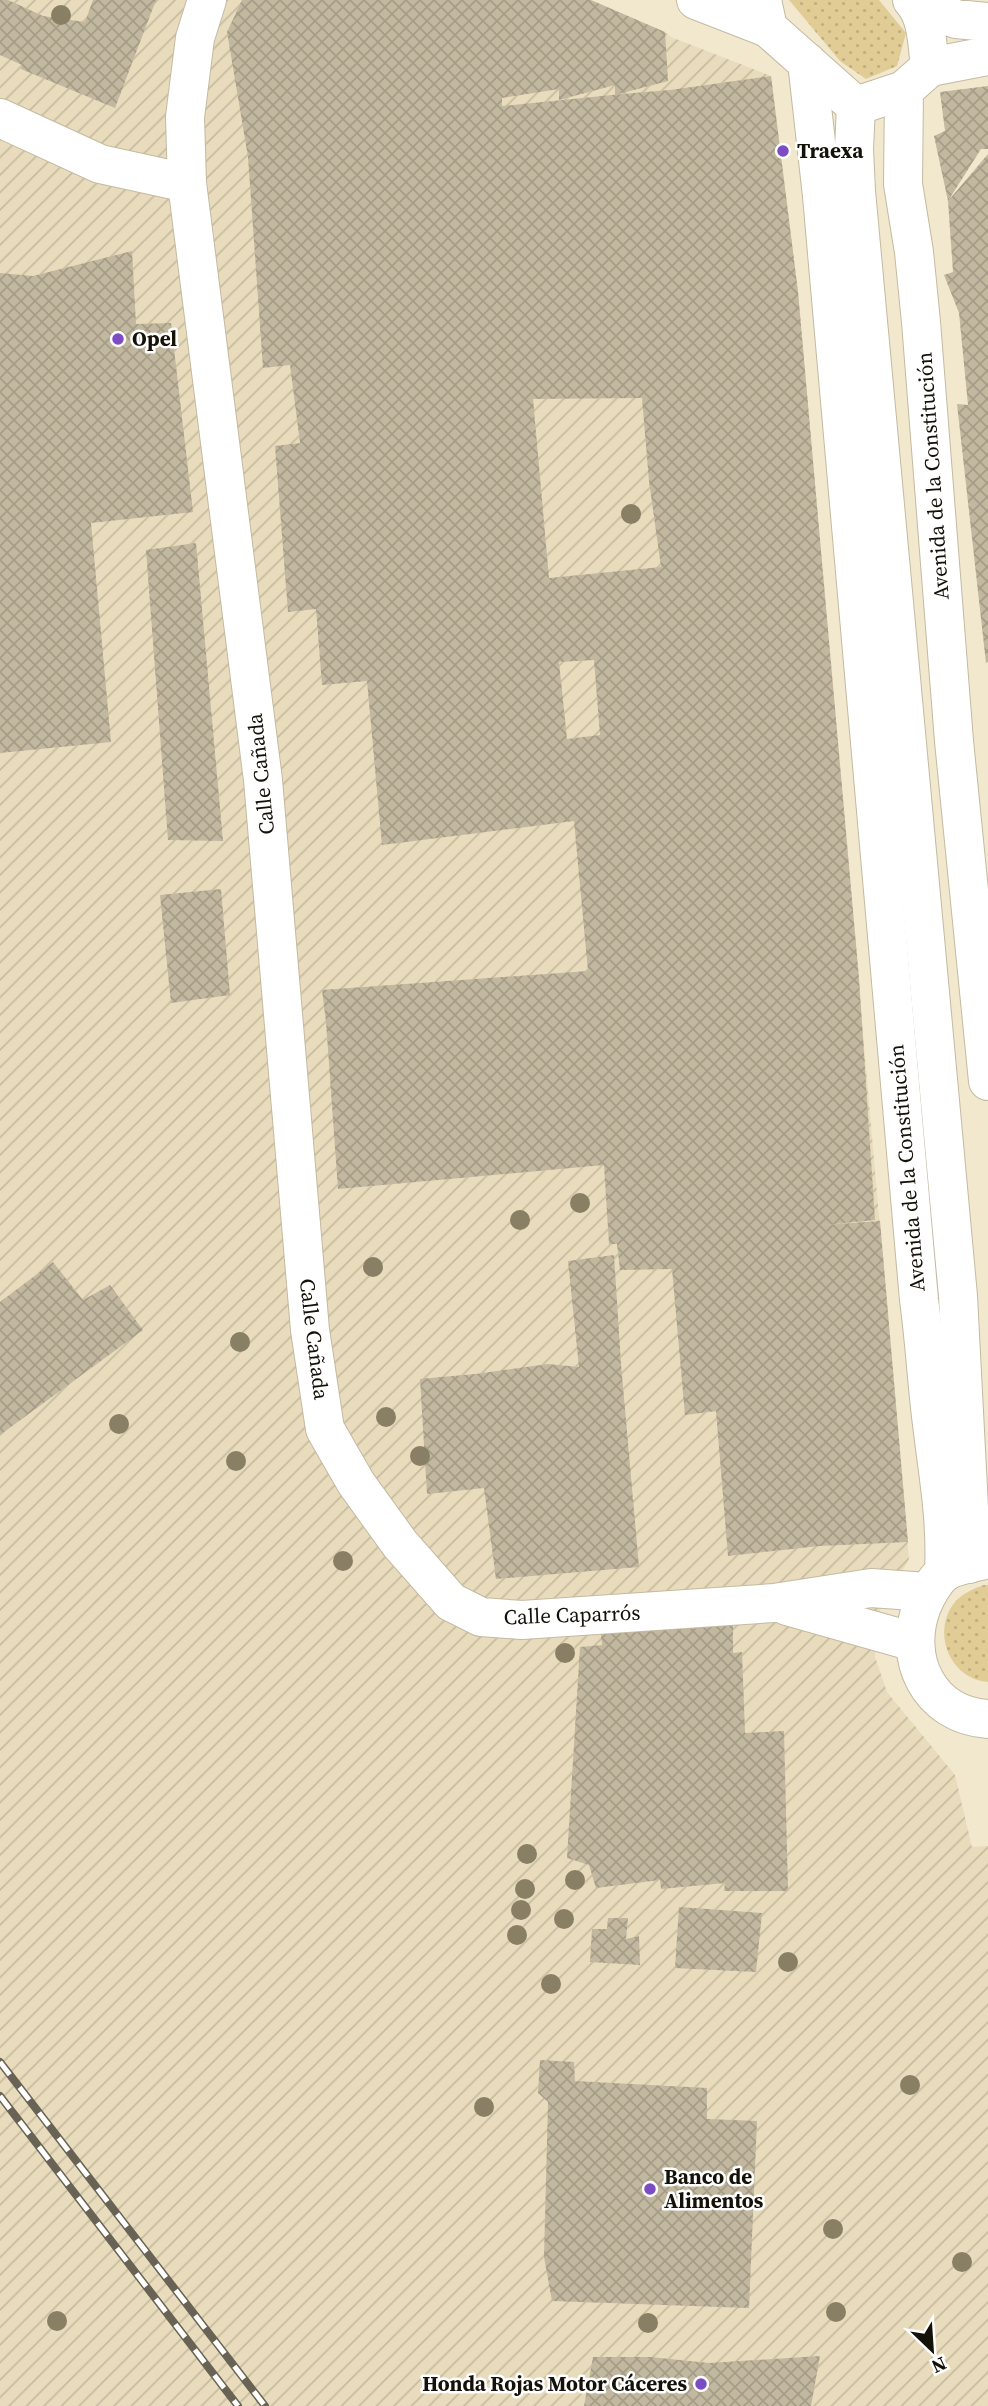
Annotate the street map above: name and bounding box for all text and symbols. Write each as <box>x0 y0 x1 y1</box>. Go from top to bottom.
place label: Traexa <box>797 136 864 165</box>
marker: Traexa <box>775 143 791 159</box>
place label: Opel <box>132 324 177 353</box>
marker: Opel <box>110 331 126 347</box>
street label: Avenida de la Constitución <box>909 351 956 601</box>
street label: Calle Cañada <box>240 712 281 836</box>
street label: Avenida de la Constitución <box>881 1043 932 1293</box>
street label: Calle Cañada <box>293 1277 336 1401</box>
street label: Calle Caparrós <box>503 1598 641 1631</box>
place label: Banco de Alimentos <box>664 2162 764 2215</box>
marker: Banco de Alimentos <box>642 2181 658 2197</box>
north arrow <box>897 2315 967 2385</box>
text: N <box>927 2351 951 2380</box>
place label: Honda Rojas Motor Cáceres <box>422 2369 687 2398</box>
marker: Honda Rojas Motor Cáceres <box>693 2376 709 2392</box>

